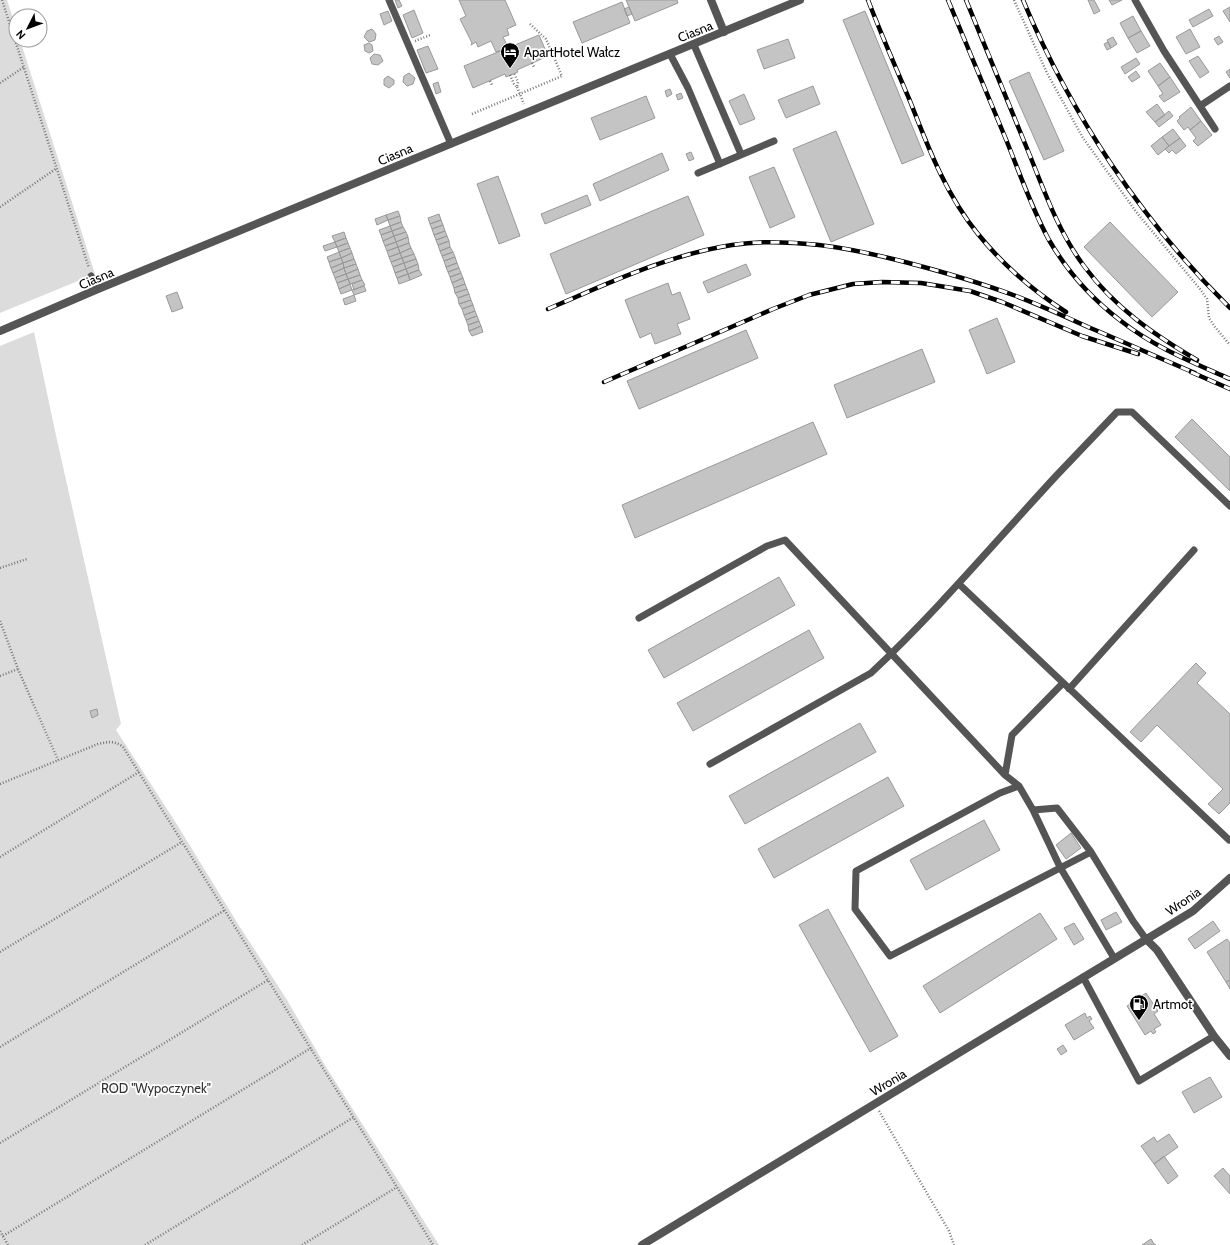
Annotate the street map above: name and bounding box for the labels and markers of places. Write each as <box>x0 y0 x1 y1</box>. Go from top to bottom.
hotel icon: ApartHotel Wałcz <box>499 41 521 69</box>
place label: ApartHotel Wałcz <box>524 44 620 60</box>
fuel station icon: Artmot <box>1128 993 1150 1021</box>
place label: Artmot <box>1153 996 1193 1012</box>

